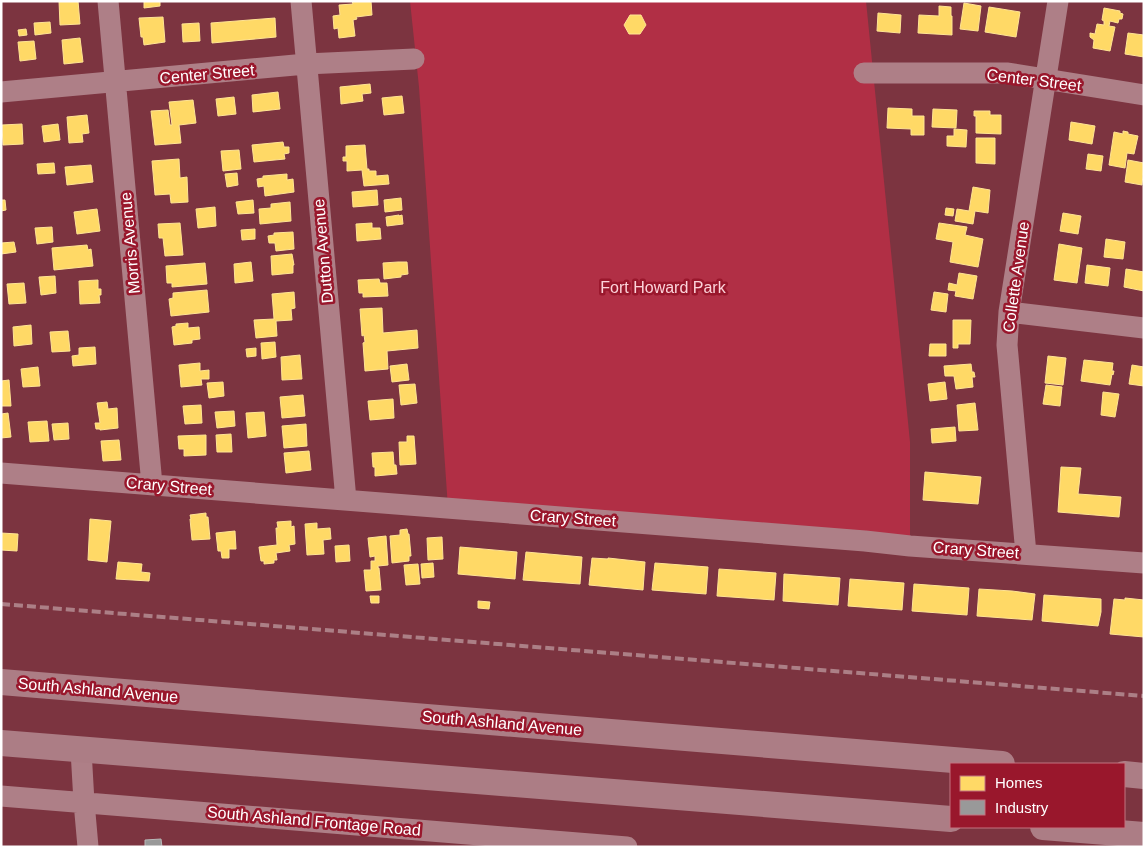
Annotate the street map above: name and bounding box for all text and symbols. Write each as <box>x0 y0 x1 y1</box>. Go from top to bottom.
street label: Center Street <box>159 61 256 87</box>
street label: Center Street <box>986 66 1083 94</box>
street label: Morris Avenue <box>117 191 143 295</box>
street label: Dutton Avenue <box>310 198 336 304</box>
street label: Collette Avenue <box>1000 220 1032 334</box>
park label: Fort Howard Park <box>600 279 727 296</box>
street label: Crary Street <box>125 474 213 498</box>
street label: Crary Street <box>529 507 617 530</box>
street label: Crary Street <box>932 539 1020 562</box>
street label: South Ashland Avenue <box>17 675 179 705</box>
street label: South Ashland Avenue <box>421 708 583 738</box>
legend <box>950 763 1125 828</box>
text: Homes <box>995 774 1043 791</box>
text: Industry <box>995 799 1049 816</box>
street label: South Ashland Frontage Road <box>206 803 422 839</box>

